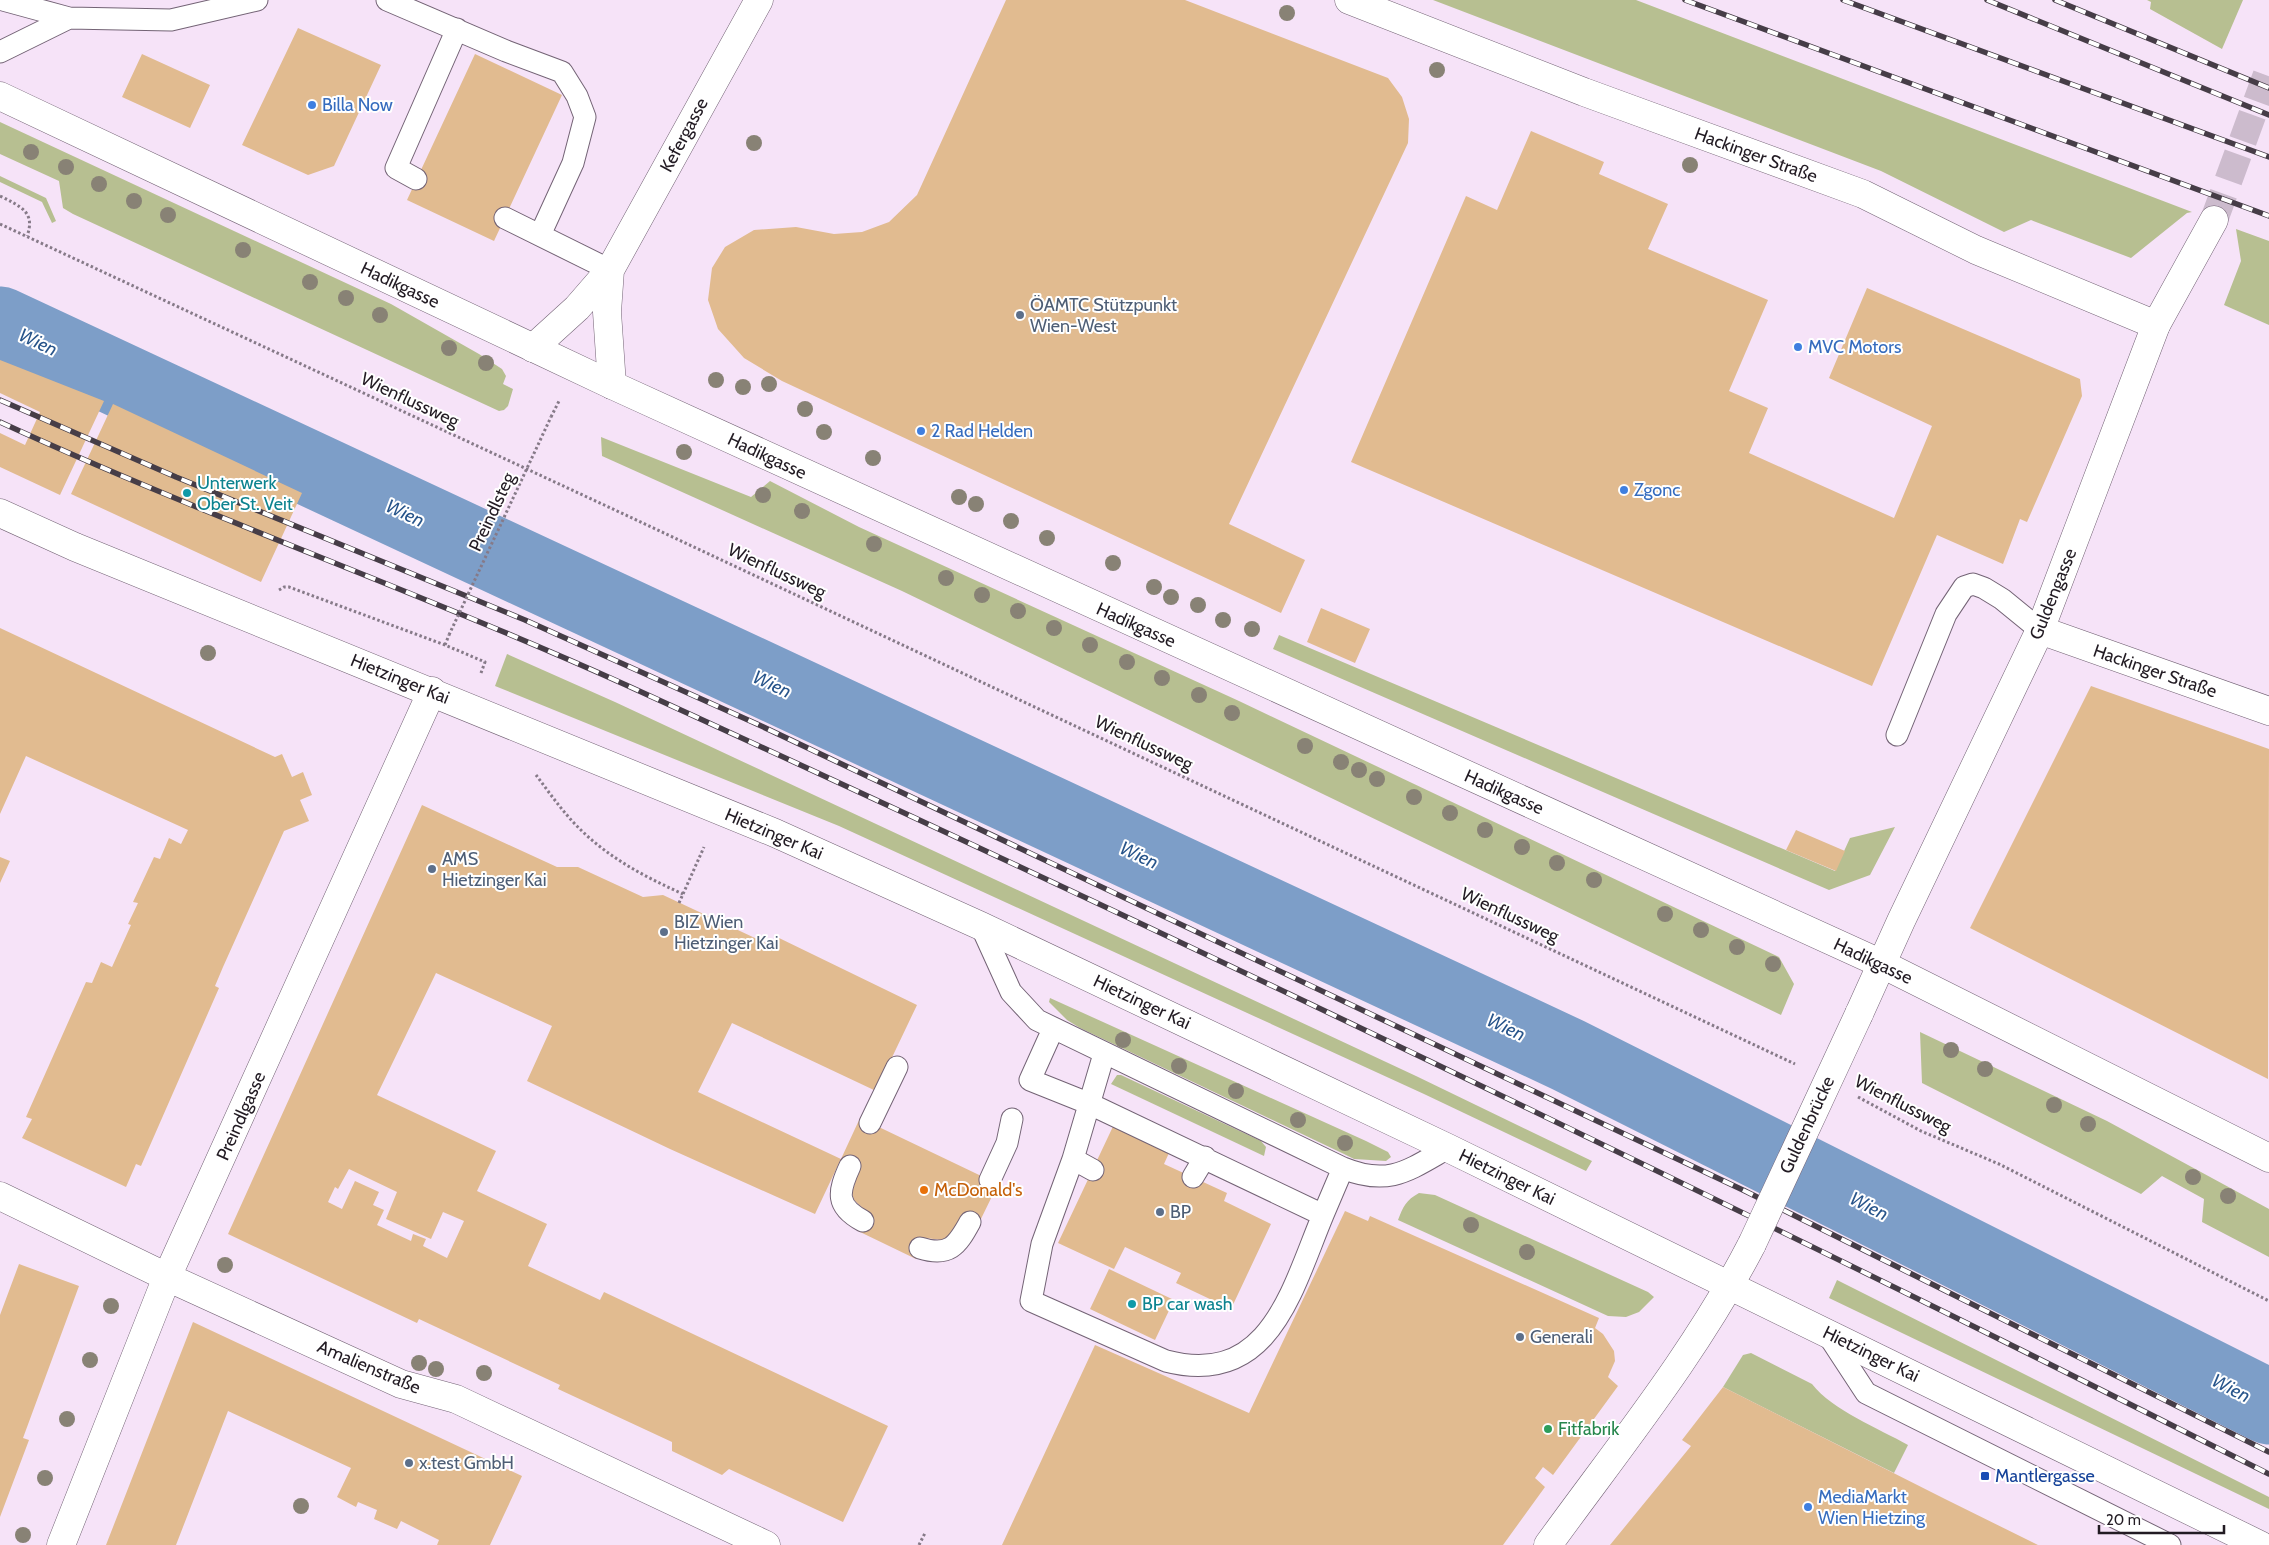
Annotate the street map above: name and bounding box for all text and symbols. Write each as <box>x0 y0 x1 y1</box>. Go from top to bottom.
place label: Billa Now <box>322 94 393 116</box>
street label: Kefergasse <box>655 94 713 176</box>
marker: Billa Now <box>306 99 318 111</box>
street label: Hackinger Straße <box>1692 123 1820 187</box>
street label: Hadikgasse <box>357 257 443 313</box>
place label: ÖAMTC Stützpunkt Wien-West <box>1030 294 1177 337</box>
marker: ÖAMTC Stützpunkt Wien-West <box>1014 309 1026 321</box>
water label: Wien <box>15 323 61 361</box>
place label: MVC Motors <box>1808 336 1901 358</box>
marker: MVC Motors <box>1792 341 1804 353</box>
street label: Wienflussweg <box>357 368 463 433</box>
place label: 2 Rad Helden <box>931 420 1033 442</box>
marker: 2 Rad Helden <box>915 425 927 437</box>
street label: Hadikgasse <box>724 428 810 484</box>
street label: Preindlsteg <box>464 468 520 555</box>
place label: Unterwerk Ober St. Veit <box>197 472 293 515</box>
place label: Zgonc <box>1634 479 1681 501</box>
marker: Zgonc <box>1618 484 1630 496</box>
marker: Unterwerk Ober St. Veit <box>181 487 193 499</box>
water label: Wien <box>382 494 428 532</box>
street label: Wienflussweg <box>724 539 830 604</box>
street label: Guldengasse <box>2025 545 2081 643</box>
street label: Hadikgasse <box>1093 598 1179 652</box>
street label: Hackinger Straße <box>2090 640 2220 702</box>
street label: Hietzinger Kai <box>347 649 453 709</box>
water label: Wien <box>749 665 795 703</box>
street label: Wienflussweg <box>1091 711 1197 776</box>
street label: Hadikgasse <box>1461 765 1547 819</box>
street label: Hietzinger Kai <box>722 803 826 865</box>
water label: Wien <box>1116 836 1162 874</box>
place label: AMS Hietzinger Kai <box>442 848 547 891</box>
marker: AMS Hietzinger Kai <box>426 863 438 875</box>
street label: Wienflussweg <box>1457 883 1563 948</box>
place label: BIZ Wien Hietzinger Kai <box>674 911 779 954</box>
marker: BIZ Wien Hietzinger Kai <box>658 926 670 938</box>
street label: Hadikgasse <box>1830 933 1916 989</box>
street label: Hietzinger Kai <box>1090 970 1194 1034</box>
water label: Wien <box>1483 1008 1529 1046</box>
street label: Preindlgasse <box>212 1068 270 1164</box>
street label: Wienflussweg <box>1851 1070 1956 1138</box>
street label: Guldenbrücke <box>1775 1073 1839 1177</box>
street label: Hietzinger Kai <box>1455 1144 1559 1210</box>
place label: McDonald's <box>934 1179 1022 1201</box>
marker: McDonald's <box>918 1184 930 1196</box>
water label: Wien <box>1846 1187 1892 1225</box>
place label: BP <box>1170 1201 1191 1223</box>
marker: BP <box>1154 1206 1166 1218</box>
place label: BP car wash <box>1142 1293 1232 1315</box>
marker: BP car wash <box>1126 1298 1138 1310</box>
street label: Hietzinger Kai <box>1819 1321 1923 1387</box>
place label: Generali <box>1530 1326 1593 1348</box>
marker: Generali <box>1514 1331 1526 1343</box>
street label: Amalienstraße <box>314 1335 424 1399</box>
water label: Wien <box>2208 1369 2254 1407</box>
place label: Fitfabrik <box>1558 1418 1620 1440</box>
marker: Fitfabrik <box>1542 1423 1554 1435</box>
place label: x.test GmbH <box>419 1452 514 1474</box>
marker: x.test GmbH <box>403 1457 415 1469</box>
place label: Mantlergasse <box>1995 1465 2095 1487</box>
marker: Mantlergasse <box>1979 1470 1991 1482</box>
place label: MediaMarkt Wien Hietzing <box>1818 1486 1926 1529</box>
marker: MediaMarkt Wien Hietzing <box>1802 1501 1814 1513</box>
scale bar <box>2099 1502 2224 1534</box>
text: 20 m <box>2106 1511 2141 1529</box>

